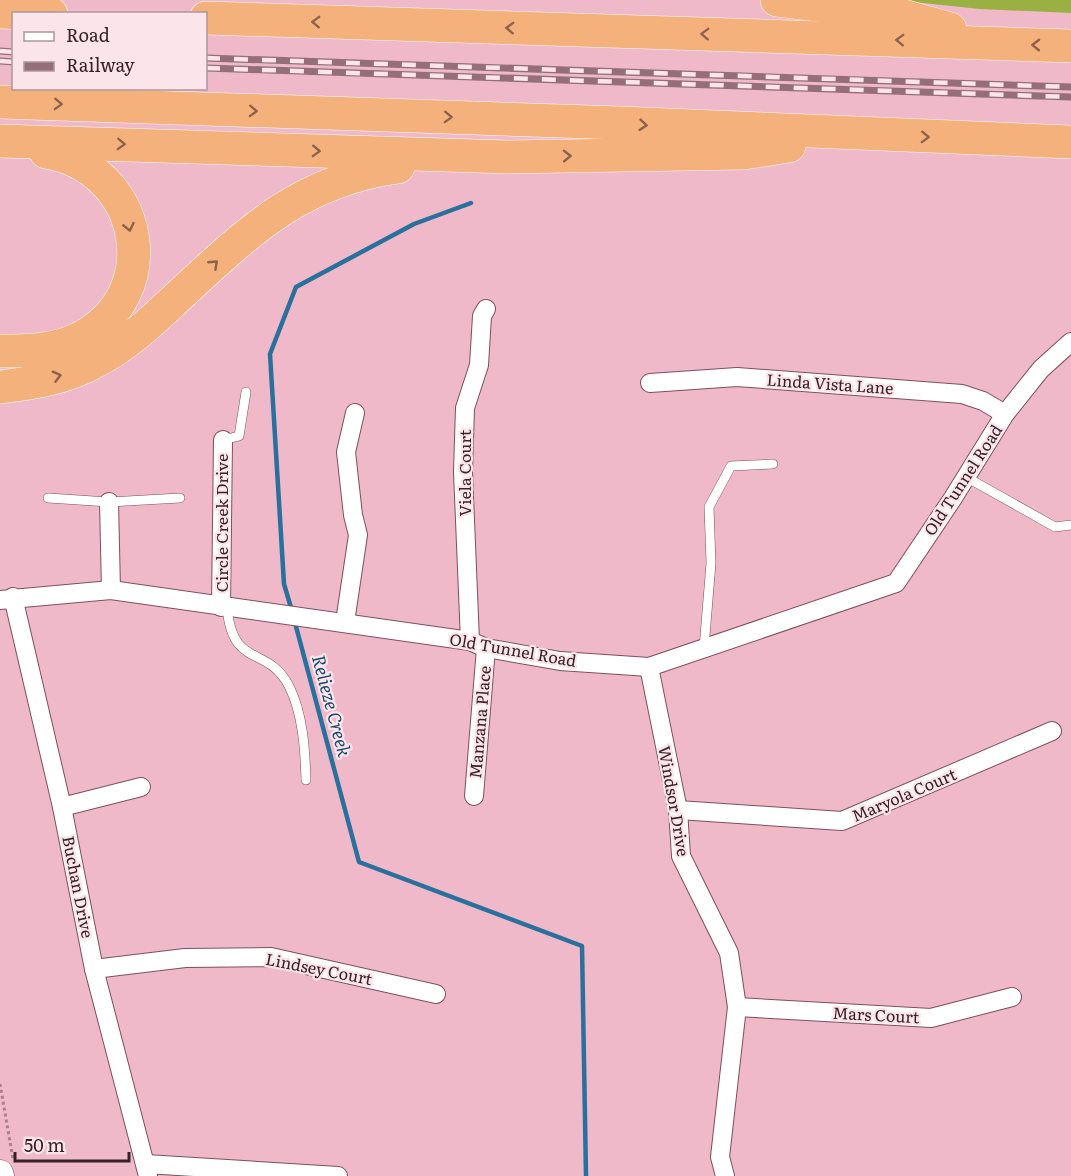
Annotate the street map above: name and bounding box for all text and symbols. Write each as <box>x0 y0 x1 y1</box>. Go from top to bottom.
legend <box>12 12 207 90</box>
one-way arrow <box>311 16 320 28</box>
text: Road <box>66 21 110 48</box>
one-way arrow <box>506 22 515 35</box>
one-way arrow <box>701 28 710 41</box>
one-way arrow <box>896 34 905 47</box>
one-way arrow <box>1031 39 1040 51</box>
text: Railway <box>66 51 135 78</box>
one-way arrow <box>54 98 63 111</box>
one-way arrow <box>249 105 258 117</box>
one-way arrow <box>444 111 453 124</box>
one-way arrow <box>639 118 648 131</box>
one-way arrow <box>921 130 930 143</box>
one-way arrow <box>117 138 126 151</box>
one-way arrow <box>312 145 321 157</box>
one-way arrow <box>562 150 571 162</box>
one-way arrow <box>122 222 135 232</box>
one-way arrow <box>207 260 217 271</box>
street label: Linda Vista Lane <box>766 367 894 399</box>
one-way arrow <box>52 371 62 384</box>
street label: Old Tunnel Road <box>917 419 1007 540</box>
street label: Viela Court <box>452 429 476 516</box>
street label: Circle Creek Drive <box>209 454 233 592</box>
street label: Old Tunnel Road <box>448 626 579 672</box>
water label: Relieze Creek <box>306 652 359 760</box>
street label: Manzana Place <box>462 664 496 779</box>
street label: Windsor Drive <box>653 744 697 858</box>
street label: Maryola Court <box>848 761 960 827</box>
street label: Buchan Drive <box>57 834 101 940</box>
street label: Lindsey Court <box>264 946 375 990</box>
street label: Mars Court <box>832 1000 921 1028</box>
scale bar <box>15 1125 129 1163</box>
text: 50 m <box>24 1131 65 1158</box>

